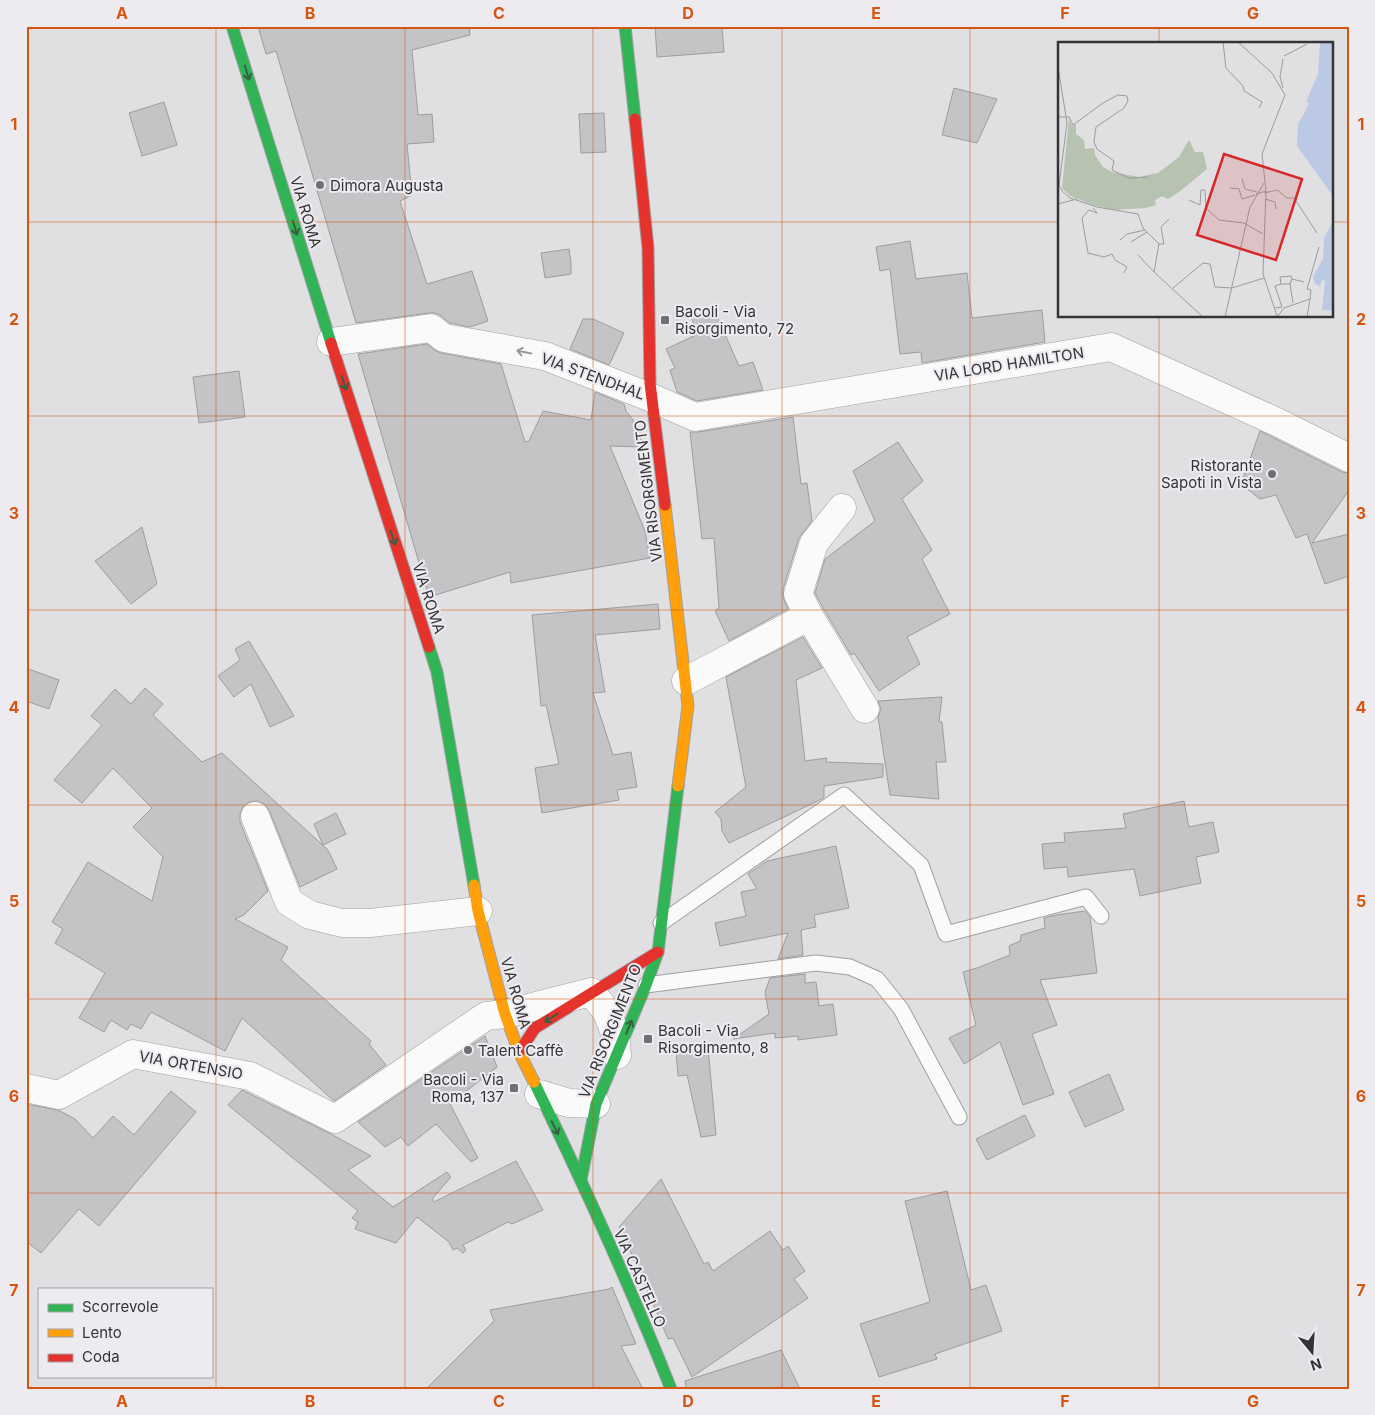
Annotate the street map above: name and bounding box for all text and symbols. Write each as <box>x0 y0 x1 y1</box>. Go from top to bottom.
text: A <box>116 3 128 23</box>
text: B <box>305 3 315 23</box>
text: C <box>493 3 505 23</box>
text: D <box>682 3 694 23</box>
text: E <box>871 3 881 23</box>
text: F <box>1060 3 1070 23</box>
text: G <box>1247 3 1259 23</box>
inset map <box>1058 42 1332 318</box>
one-way arrow <box>242 64 252 80</box>
text: 1 <box>11 114 17 134</box>
text: 1 <box>1358 114 1364 134</box>
street label: VIA ROMA <box>286 174 326 250</box>
place label: Dimora Augusta <box>330 176 444 195</box>
marker: Dimora Augusta <box>314 179 326 191</box>
one-way arrow <box>291 220 300 235</box>
place label: Bacoli - Via Risorgimento, 72 <box>675 302 794 338</box>
text: 2 <box>9 309 19 329</box>
text: 2 <box>1356 309 1366 329</box>
marker: Bacoli - Via Risorgimento, 72 <box>659 314 671 326</box>
street label: VIA LORD HAMILTON <box>933 343 1085 385</box>
one-way arrow <box>516 347 532 357</box>
street label: VIA STENDHAL <box>538 348 648 404</box>
one-way arrow <box>339 375 349 391</box>
street label: VIA RISORGIMENTO <box>630 419 666 563</box>
place label: Ristorante Sapoti in Vista <box>1161 456 1262 492</box>
marker: Ristorante Sapoti in Vista <box>1266 468 1278 480</box>
text: 3 <box>9 503 19 523</box>
text: 3 <box>1356 503 1366 523</box>
one-way arrow <box>389 529 399 545</box>
street label: VIA ROMA <box>409 560 449 636</box>
text: 4 <box>9 697 20 717</box>
text: 4 <box>1356 697 1367 717</box>
text: 5 <box>9 891 19 911</box>
text: 5 <box>1356 891 1366 911</box>
street label: VIA ROMA <box>497 955 535 1031</box>
street label: VIA RISORGIMENTO <box>574 961 646 1101</box>
one-way arrow <box>544 1013 558 1023</box>
one-way arrow <box>624 1020 634 1035</box>
place label: Bacoli - Via Risorgimento, 8 <box>658 1021 769 1057</box>
marker: Bacoli - Via Risorgimento, 8 <box>642 1033 654 1045</box>
place label: Talent Caffè <box>478 1041 564 1060</box>
marker: Talent Caffè <box>462 1044 474 1056</box>
street label: VIA ORTENSIO <box>138 1047 244 1083</box>
place label: Bacoli - Via Roma, 137 <box>423 1070 504 1106</box>
marker: Bacoli - Via Roma, 137 <box>508 1082 520 1094</box>
text: 6 <box>9 1086 19 1106</box>
text: 6 <box>1356 1086 1366 1106</box>
one-way arrow <box>551 1120 560 1135</box>
street label: VIA CASTELLO <box>610 1226 670 1330</box>
text: 7 <box>9 1280 19 1300</box>
text: 7 <box>1356 1280 1366 1300</box>
legend <box>38 1288 212 1378</box>
text: Scorrevole <box>82 1297 158 1316</box>
text: Lento <box>82 1323 122 1342</box>
north arrow <box>1288 1328 1338 1378</box>
text: Coda <box>82 1347 120 1366</box>
text: N <box>1308 1355 1324 1375</box>
text: A <box>116 1391 128 1411</box>
text: B <box>305 1391 315 1411</box>
text: C <box>493 1391 505 1411</box>
text: D <box>682 1391 694 1411</box>
text: E <box>871 1391 881 1411</box>
text: F <box>1060 1391 1070 1411</box>
text: G <box>1247 1391 1259 1411</box>

